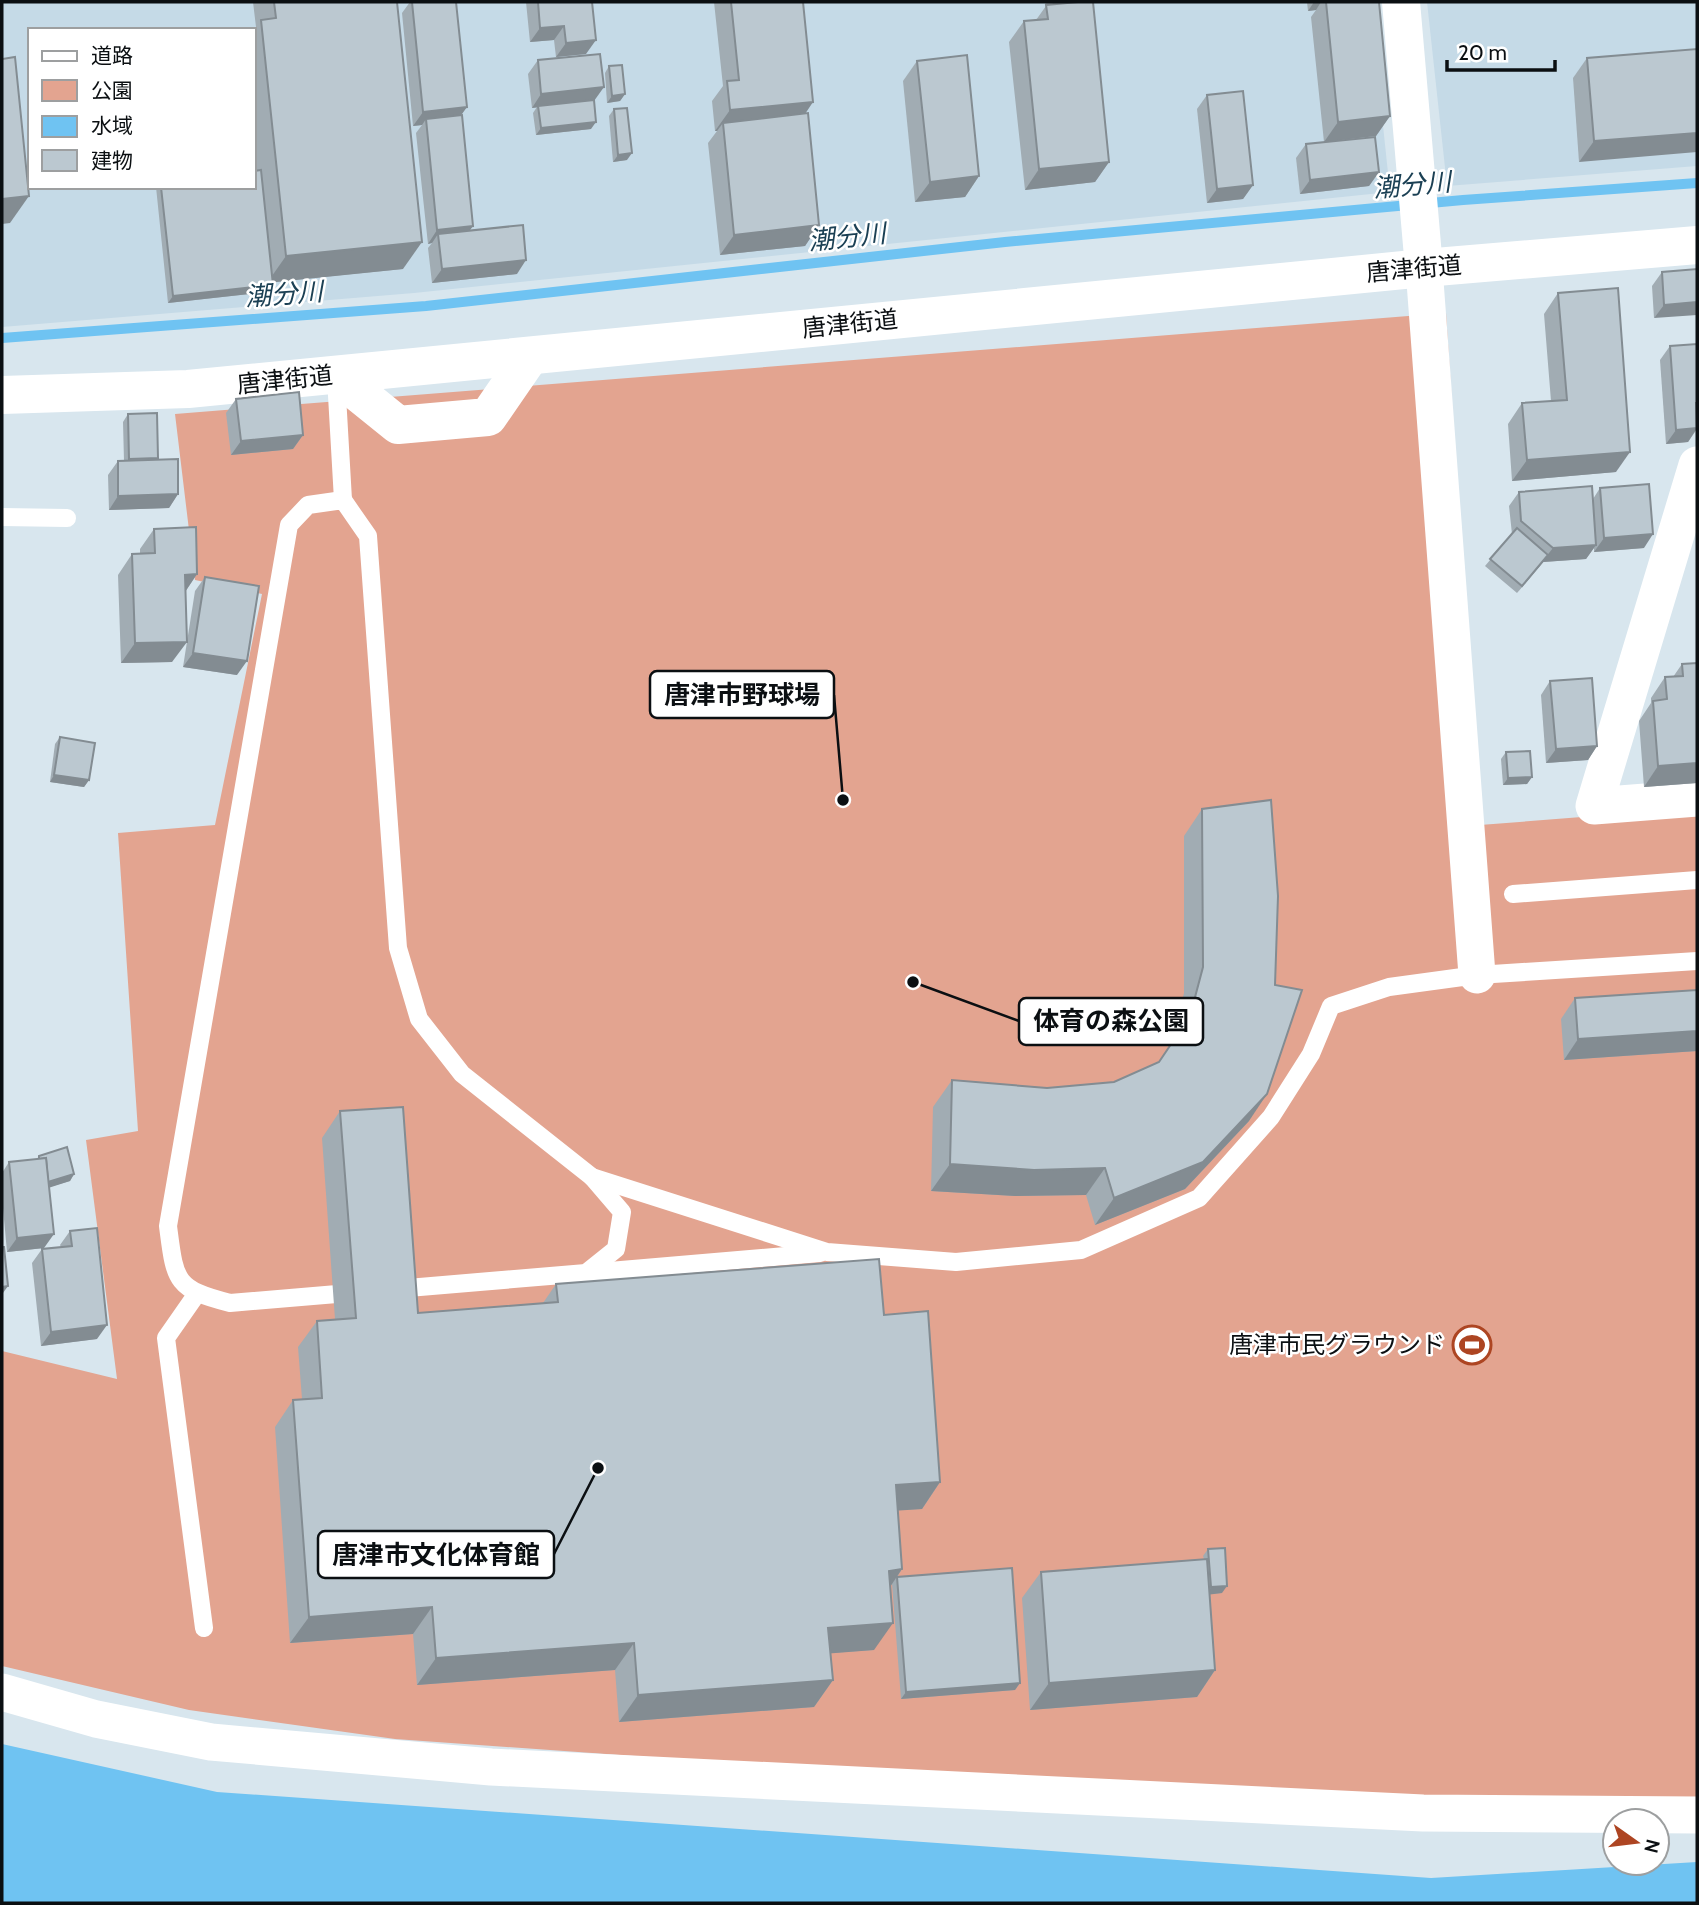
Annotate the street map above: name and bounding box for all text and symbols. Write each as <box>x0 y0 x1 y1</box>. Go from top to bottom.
legend <box>28 28 256 189</box>
scale bar <box>1447 28 1556 72</box>
text: 20 m <box>1458 40 1507 65</box>
text: 道路 <box>91 43 133 68</box>
text: 公園 <box>91 78 133 103</box>
text: 水域 <box>91 113 133 138</box>
text: 建物 <box>91 148 133 173</box>
water label: 潮分川 <box>1372 165 1455 204</box>
water label: 潮分川 <box>807 217 890 257</box>
street label: 唐津街道 <box>1365 250 1463 287</box>
water label: 潮分川 <box>244 275 327 313</box>
street label: 唐津街道 <box>801 304 899 343</box>
street label: 唐津街道 <box>236 360 334 399</box>
callout: 唐津市野球場 <box>650 671 834 718</box>
text: 唐津市野球場 <box>664 679 820 711</box>
callout: 体育の森公園 <box>1019 998 1203 1045</box>
text: 体育の森公園 <box>1033 1005 1189 1037</box>
sports icon: 唐津市民グラウンド <box>1451 1324 1493 1366</box>
place label: 唐津市民グラウンド <box>1229 1330 1445 1359</box>
callout: 唐津市文化体育館 <box>318 1531 554 1578</box>
text: 唐津市文化体育館 <box>332 1539 540 1571</box>
north arrow <box>1601 1807 1671 1877</box>
text: N <box>1639 1837 1665 1855</box>

